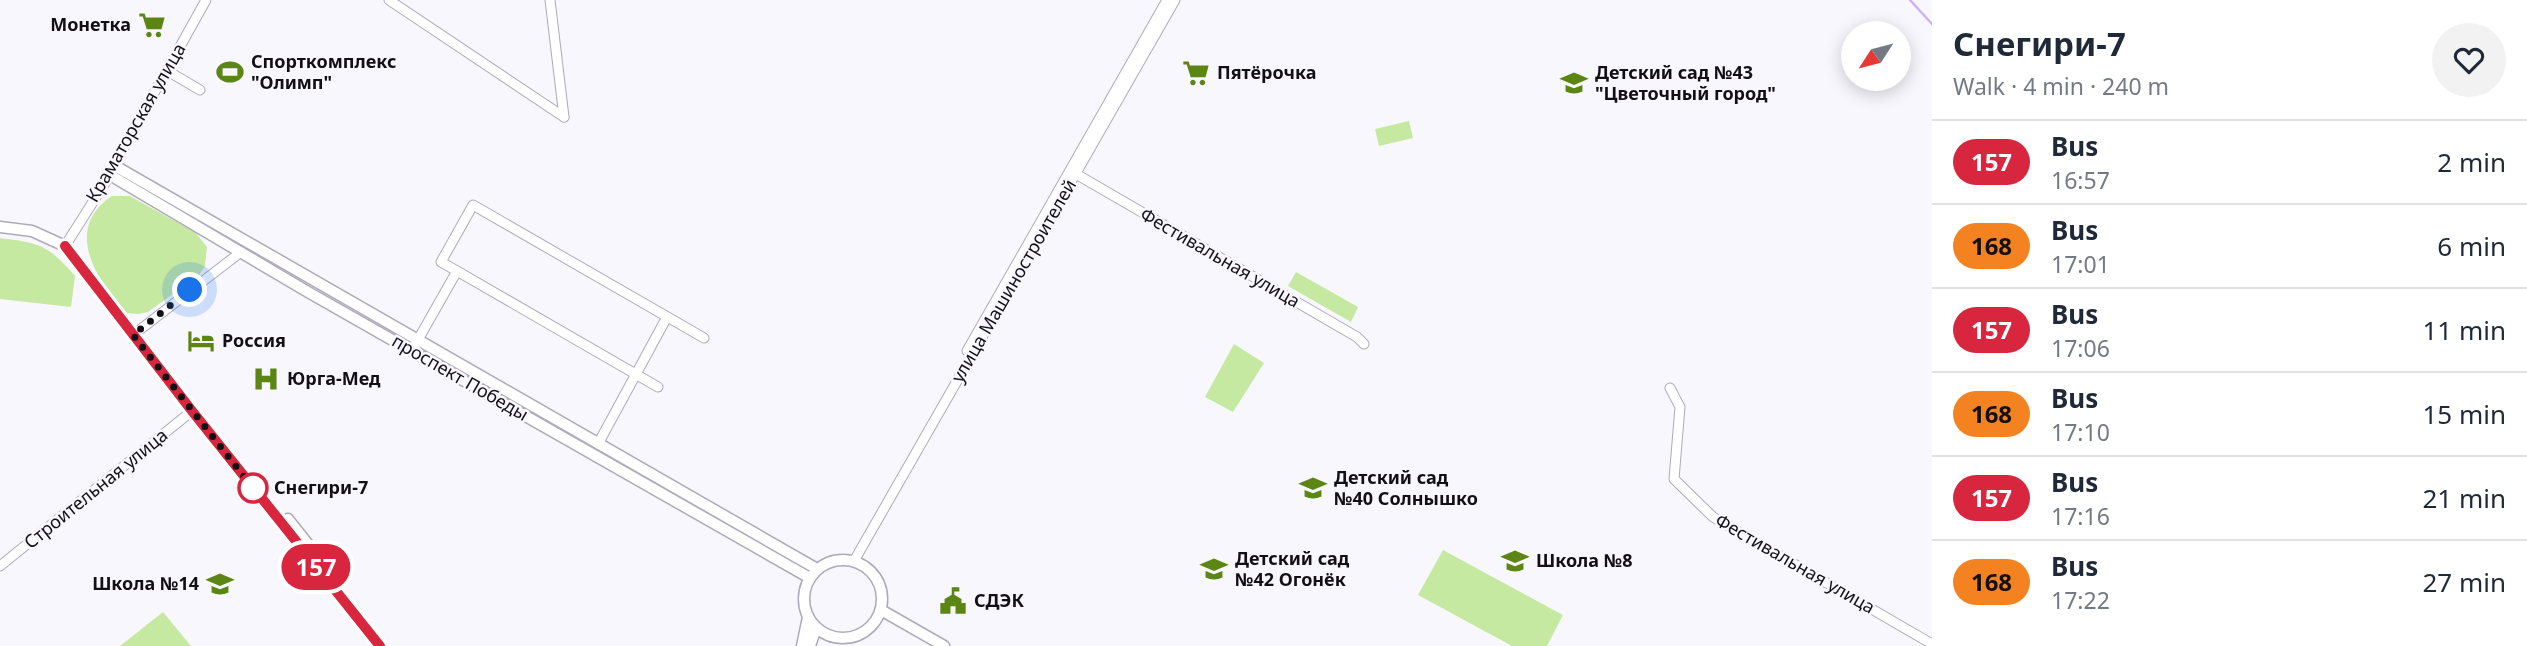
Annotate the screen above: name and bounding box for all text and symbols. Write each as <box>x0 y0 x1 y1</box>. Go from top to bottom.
supermarket icon: Монетка <box>137 10 167 40</box>
place label: Монетка <box>50 12 131 36</box>
north arrow <box>1841 21 1911 91</box>
map controls <box>1841 21 1911 91</box>
text: Снегири-7 <box>1953 21 2126 66</box>
button: heart <box>2432 23 2506 97</box>
street label: Краматорская улица <box>80 39 190 206</box>
place label: Спорткомплекс "Олимп" <box>251 49 396 94</box>
sports icon: Спорткомплекс "Олимп" <box>215 57 245 87</box>
supermarket icon: Пятёрочка <box>1181 58 1211 88</box>
place label: Пятёрочка <box>1217 60 1316 84</box>
place label: Детский сад №43 "Цветочный город" <box>1595 60 1776 105</box>
school or university icon: Детский сад №43 "Цветочный город" <box>1559 68 1589 98</box>
text: Walk · 4 min · 240 m <box>1953 70 2169 102</box>
text: Bus <box>2051 128 2098 164</box>
text: 2 min <box>2437 144 2506 180</box>
text: 157 <box>1971 145 2012 178</box>
text: 16:57 <box>2051 164 2110 196</box>
street label: улица Машиностроителей <box>945 175 1081 386</box>
street label: Фестивальная улица <box>1136 202 1305 313</box>
text: Bus <box>2051 212 2098 248</box>
text: 6 min <box>2437 228 2506 264</box>
text: 168 <box>1971 229 2012 262</box>
text: 17:01 <box>2051 248 2110 280</box>
your location <box>172 272 207 307</box>
text: Bus <box>2051 296 2098 332</box>
text: 11 min <box>2422 312 2506 348</box>
text: 157 <box>1971 313 2012 346</box>
hotel icon: Россия <box>186 326 216 356</box>
place label: Россия <box>222 328 286 352</box>
street label: проспект Победы <box>388 328 533 426</box>
text: 17:06 <box>2051 332 2110 364</box>
hospital icon: Юрга-Мед <box>251 364 281 394</box>
place label: Юрга-Мед <box>287 366 381 390</box>
text: Bus <box>2051 380 2098 416</box>
text: 15 min <box>2422 396 2506 432</box>
text: 168 <box>1971 397 2012 430</box>
text: 17:10 <box>2051 416 2110 448</box>
street label: Строительная улица <box>19 423 172 554</box>
text: Bus <box>2051 464 2098 500</box>
place label: Детский сад №40 Солнышко <box>1334 465 1478 510</box>
marker: Снегири-7 <box>238 473 268 503</box>
school or university icon: Детский сад №40 Солнышко <box>1298 473 1328 503</box>
place label: Снегири-7 <box>274 475 368 499</box>
text: 21 min <box>2422 480 2506 516</box>
text: 157 <box>1971 481 2012 514</box>
text: 17:16 <box>2051 500 2110 532</box>
street label: Фестивальная улица <box>1711 508 1880 619</box>
line badge: 157 <box>276 544 356 590</box>
place label: Детский сад №42 Огонёк <box>1235 546 1350 591</box>
school or university icon: Школа №8 <box>1500 546 1530 576</box>
place label: Школа №8 <box>1536 548 1633 572</box>
text: Bus <box>2051 548 2098 584</box>
text: 157 <box>295 550 337 583</box>
school or university icon: Детский сад №42 Огонёк <box>1199 554 1229 584</box>
text: 27 min <box>2422 564 2506 600</box>
text: 168 <box>1971 565 2012 598</box>
school or university icon: Школа №14 <box>205 569 235 599</box>
place label: Школа №14 <box>92 571 199 595</box>
text: 17:22 <box>2051 584 2110 616</box>
public building icon: СДЭК <box>938 586 968 616</box>
place label: СДЭК <box>974 588 1024 612</box>

